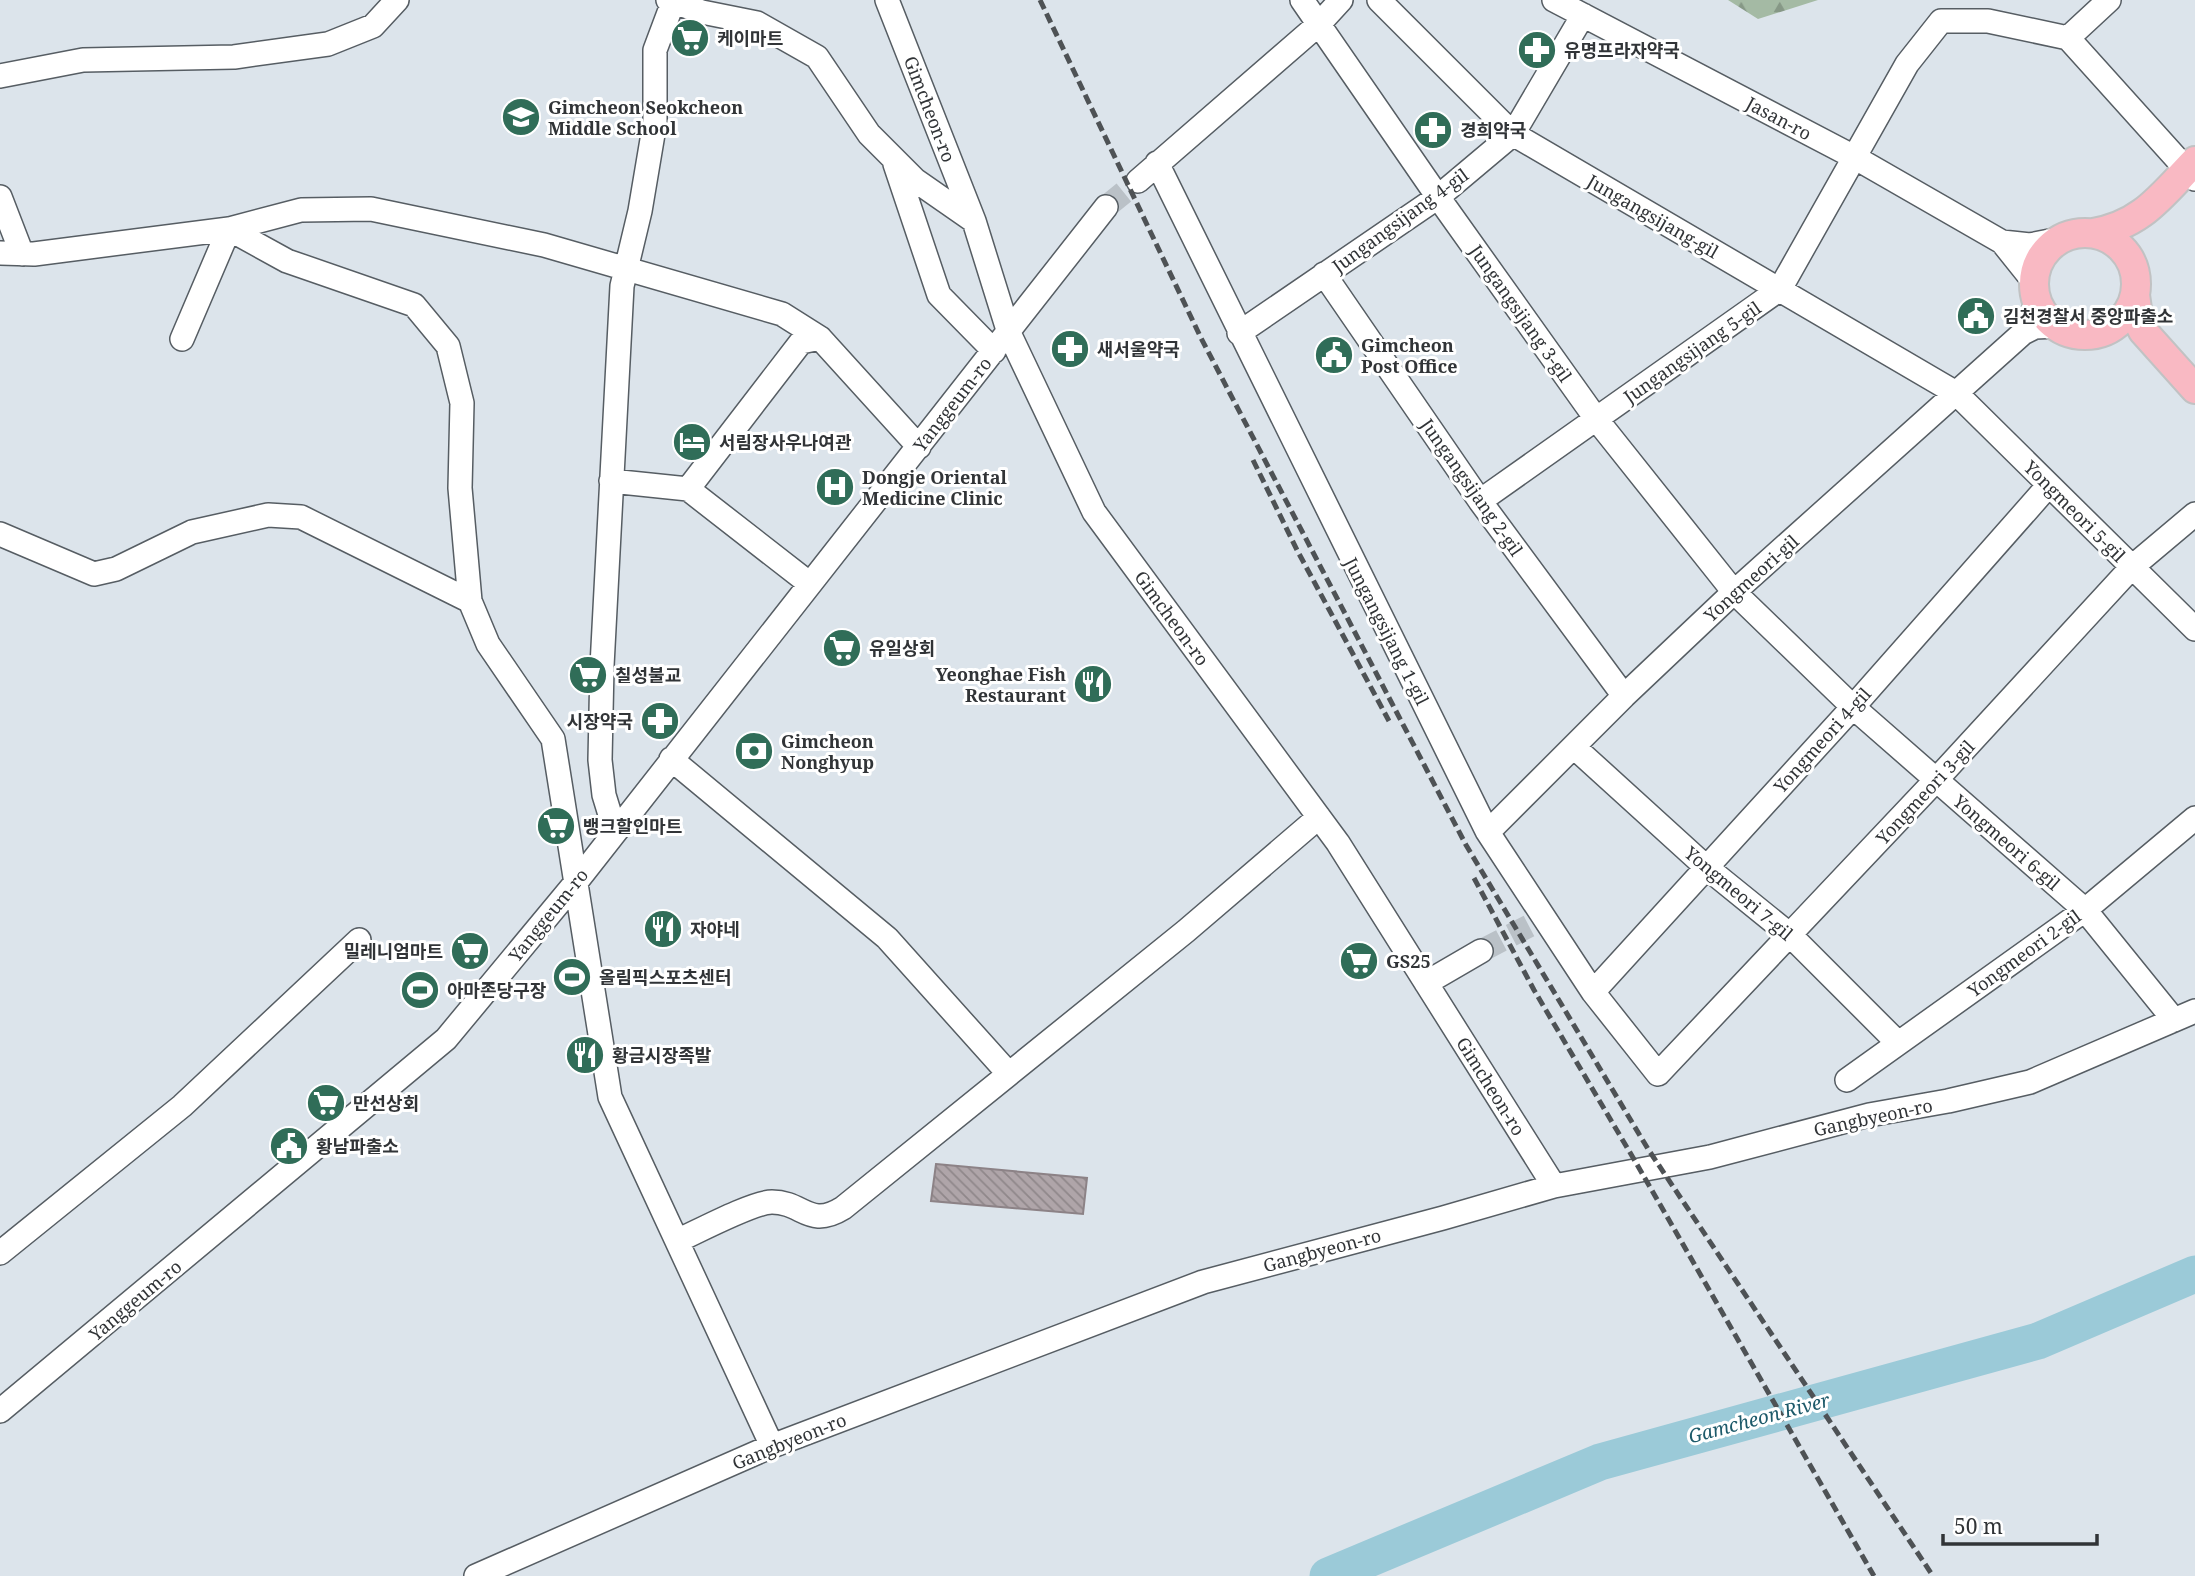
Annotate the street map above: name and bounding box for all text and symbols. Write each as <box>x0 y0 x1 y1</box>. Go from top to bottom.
supermarket icon: 케이마트 <box>669 17 711 59</box>
place label: 케이마트 <box>717 26 783 50</box>
pharmacy icon: 유명프라자약국 <box>1516 29 1558 71</box>
place label: 유명프라자약국 <box>1564 38 1680 62</box>
street label: Gimcheon-ro <box>899 52 961 166</box>
street label: Jasan-ro <box>1741 90 1816 145</box>
place label: Gimcheon Seokcheon Middle School <box>548 95 743 140</box>
school or university icon: Gimcheon Seokcheon Middle School <box>500 96 542 138</box>
pharmacy icon: 경희약국 <box>1412 109 1454 151</box>
place label: 경희약국 <box>1460 118 1526 142</box>
street label: Jungangsijang 4-gil <box>1326 162 1473 278</box>
street label: Jungangsijang-gil <box>1582 168 1723 264</box>
street label: Jungangsijang 3-gil <box>1464 239 1578 387</box>
street label: Jungangsijang 5-gil <box>1618 295 1766 409</box>
public building icon: 김천경찰서 중앙파출소 <box>1955 295 1997 337</box>
place label: 김천경찰서 중앙파출소 <box>2003 304 2173 328</box>
pharmacy icon: 새서울약국 <box>1049 328 1091 370</box>
place label: Gimcheon Post Office <box>1361 333 1457 378</box>
public building icon: Gimcheon Post Office <box>1313 334 1355 376</box>
place label: 새서울약국 <box>1097 337 1180 361</box>
street label: Yanggeum-ro <box>907 352 996 457</box>
street label: Jungangsijang 2-gil <box>1415 413 1529 561</box>
hotel icon: 서림장사우나여관 <box>671 421 713 463</box>
place label: 서림장사우나여관 <box>719 430 852 454</box>
street label: Yongmeori 5-gil <box>2018 454 2131 567</box>
place label: Dongje Oriental Medicine Clinic <box>862 465 1007 510</box>
hospital icon: Dongje Oriental Medicine Clinic <box>814 466 856 508</box>
street label: Yongmeori-gil <box>1698 529 1804 628</box>
street label: Jungangsijang 1-gil <box>1339 552 1435 709</box>
street label: Gimcheon-ro <box>1129 566 1215 670</box>
supermarket icon: 유일상회 <box>821 627 863 669</box>
place label: 유일상회 <box>869 636 935 660</box>
supermarket icon: 칠성불교 <box>567 654 609 696</box>
place label: Yeonghae Fish Restaurant <box>935 662 1066 707</box>
place label: 칠성불교 <box>615 663 681 687</box>
restaurant icon: Yeonghae Fish Restaurant <box>1072 663 1114 705</box>
street label: Yongmeori 4-gil <box>1767 682 1876 799</box>
pharmacy icon: 시장약국 <box>639 700 681 742</box>
place label: 시장약국 <box>567 709 633 733</box>
place label: Gimcheon Nonghyup <box>781 729 874 774</box>
bank icon: Gimcheon Nonghyup <box>733 730 775 772</box>
street label: Yongmeori 3-gil <box>1870 734 1980 850</box>
street label: Yongmeori 6-gil <box>1948 788 2066 895</box>
supermarket icon: 뱅크할인마트 <box>535 805 577 847</box>
place label: 뱅크할인마트 <box>583 814 682 838</box>
street label: Yongmeori 7-gil <box>1679 840 1798 946</box>
street label: Yanggeum-ro <box>502 863 593 968</box>
street label: Yongmeori 2-gil <box>1962 904 2086 1003</box>
restaurant icon: 자야네 <box>642 908 684 950</box>
place label: 자야네 <box>690 917 740 941</box>
supermarket icon: 밀레니엄마트 <box>449 930 491 972</box>
place label: 밀레니엄마트 <box>344 939 443 963</box>
supermarket icon: GS25 <box>1338 940 1380 982</box>
place label: GS25 <box>1386 949 1431 973</box>
sports icon: 올림픽스포츠센터 <box>551 956 593 998</box>
place label: 올림픽스포츠센터 <box>599 965 731 989</box>
sports icon: 아마존당구장 <box>399 969 441 1011</box>
place label: 아마존당구장 <box>447 978 547 1002</box>
street label: Gimcheon-ro <box>1451 1032 1531 1140</box>
restaurant icon: 황금시장족발 <box>564 1034 606 1076</box>
place label: 황금시장족발 <box>612 1043 712 1067</box>
supermarket icon: 만선상회 <box>305 1082 347 1124</box>
place label: 만선상회 <box>353 1091 419 1115</box>
street label: Gangbyeon-ro <box>1811 1093 1935 1141</box>
public building icon: 황남파출소 <box>268 1125 310 1167</box>
place label: 황남파출소 <box>316 1134 399 1158</box>
street label: Gangbyeon-ro <box>1260 1223 1384 1277</box>
street label: Yanggeum-ro <box>83 1254 186 1346</box>
water label: Gamcheon River <box>1685 1387 1833 1449</box>
street label: Gangbyeon-ro <box>728 1407 850 1475</box>
scale bar <box>1943 1502 2097 1546</box>
text: 50 m <box>1954 1512 2003 1540</box>

